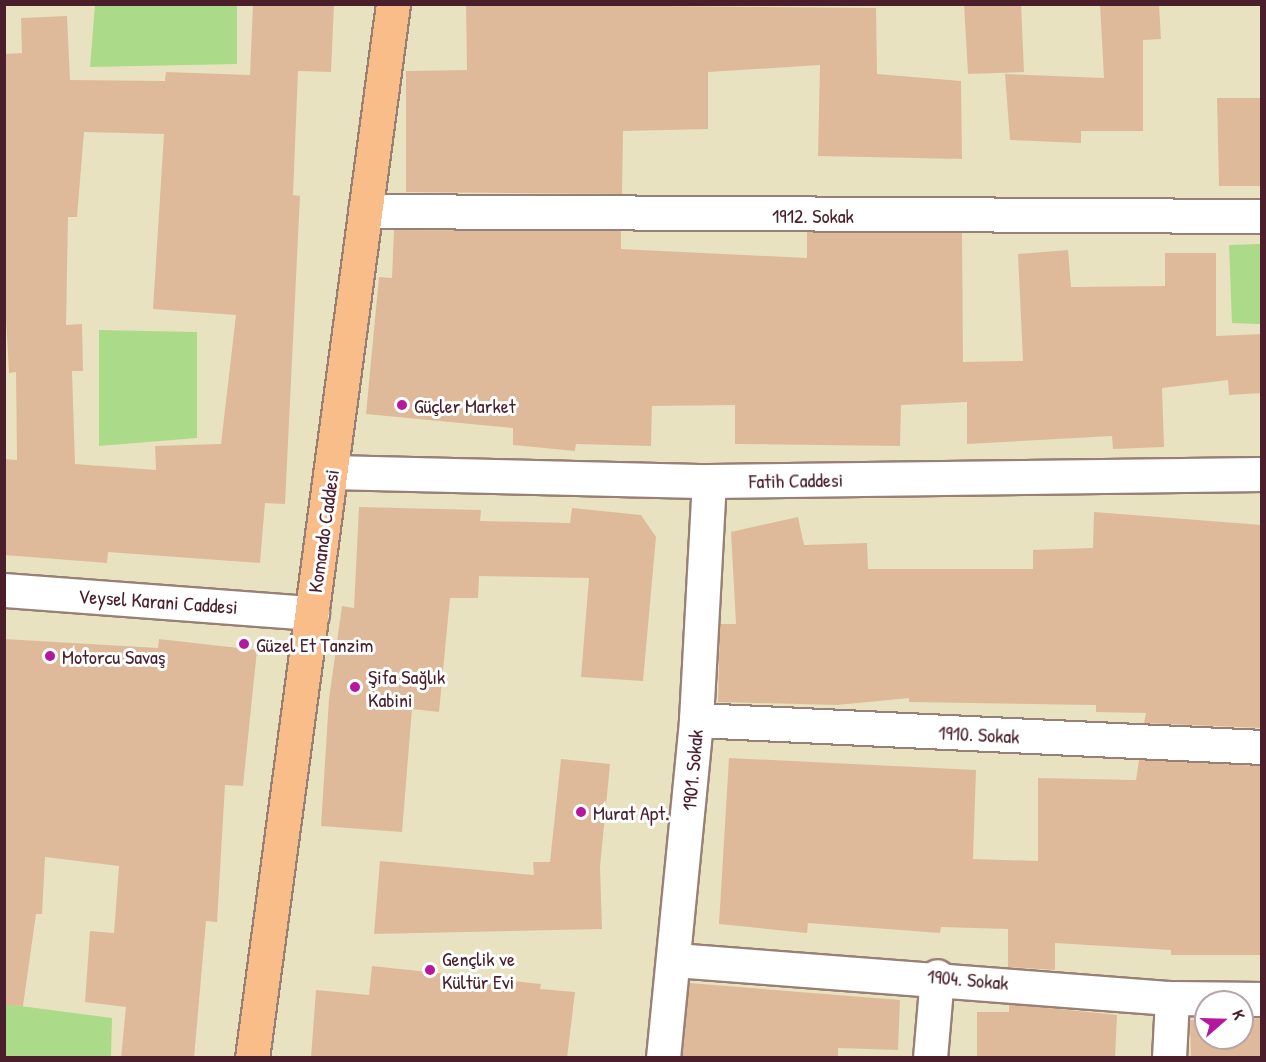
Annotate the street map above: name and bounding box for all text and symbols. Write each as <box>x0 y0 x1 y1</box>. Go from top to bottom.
street label: 1912. Sokak <box>772 203 854 227</box>
place label: Güçler Market <box>414 393 516 417</box>
marker: Güçler Market <box>395 398 409 412</box>
street label: Fatih Caddesi <box>749 467 843 493</box>
street label: Komando Caddesi <box>302 468 344 594</box>
street label: Veysel Karani Caddesi <box>77 583 239 619</box>
place label: Güzel Et Tanzim <box>256 632 373 656</box>
marker: Güzel Et Tanzim <box>237 637 251 651</box>
place label: Motorcu Savaş <box>62 644 166 668</box>
marker: Motorcu Savaş <box>43 649 57 663</box>
place label: Şifa Sağlık Kabini <box>368 664 445 711</box>
marker: Şifa Sağlık Kabini <box>346 678 364 696</box>
street label: 1910. Sokak <box>938 720 1020 748</box>
street label: 1901. Sokak <box>676 728 708 812</box>
place label: Murat Apt. <box>593 800 669 824</box>
marker: Murat Apt. <box>574 805 588 819</box>
place label: Gençlik ve Kültür Evi <box>442 946 515 993</box>
marker: Gençlik ve Kültür Evi <box>423 963 437 977</box>
street label: 1904. Sokak <box>926 963 1010 995</box>
north arrow <box>1194 990 1254 1050</box>
text: K <box>1227 1007 1251 1022</box>

